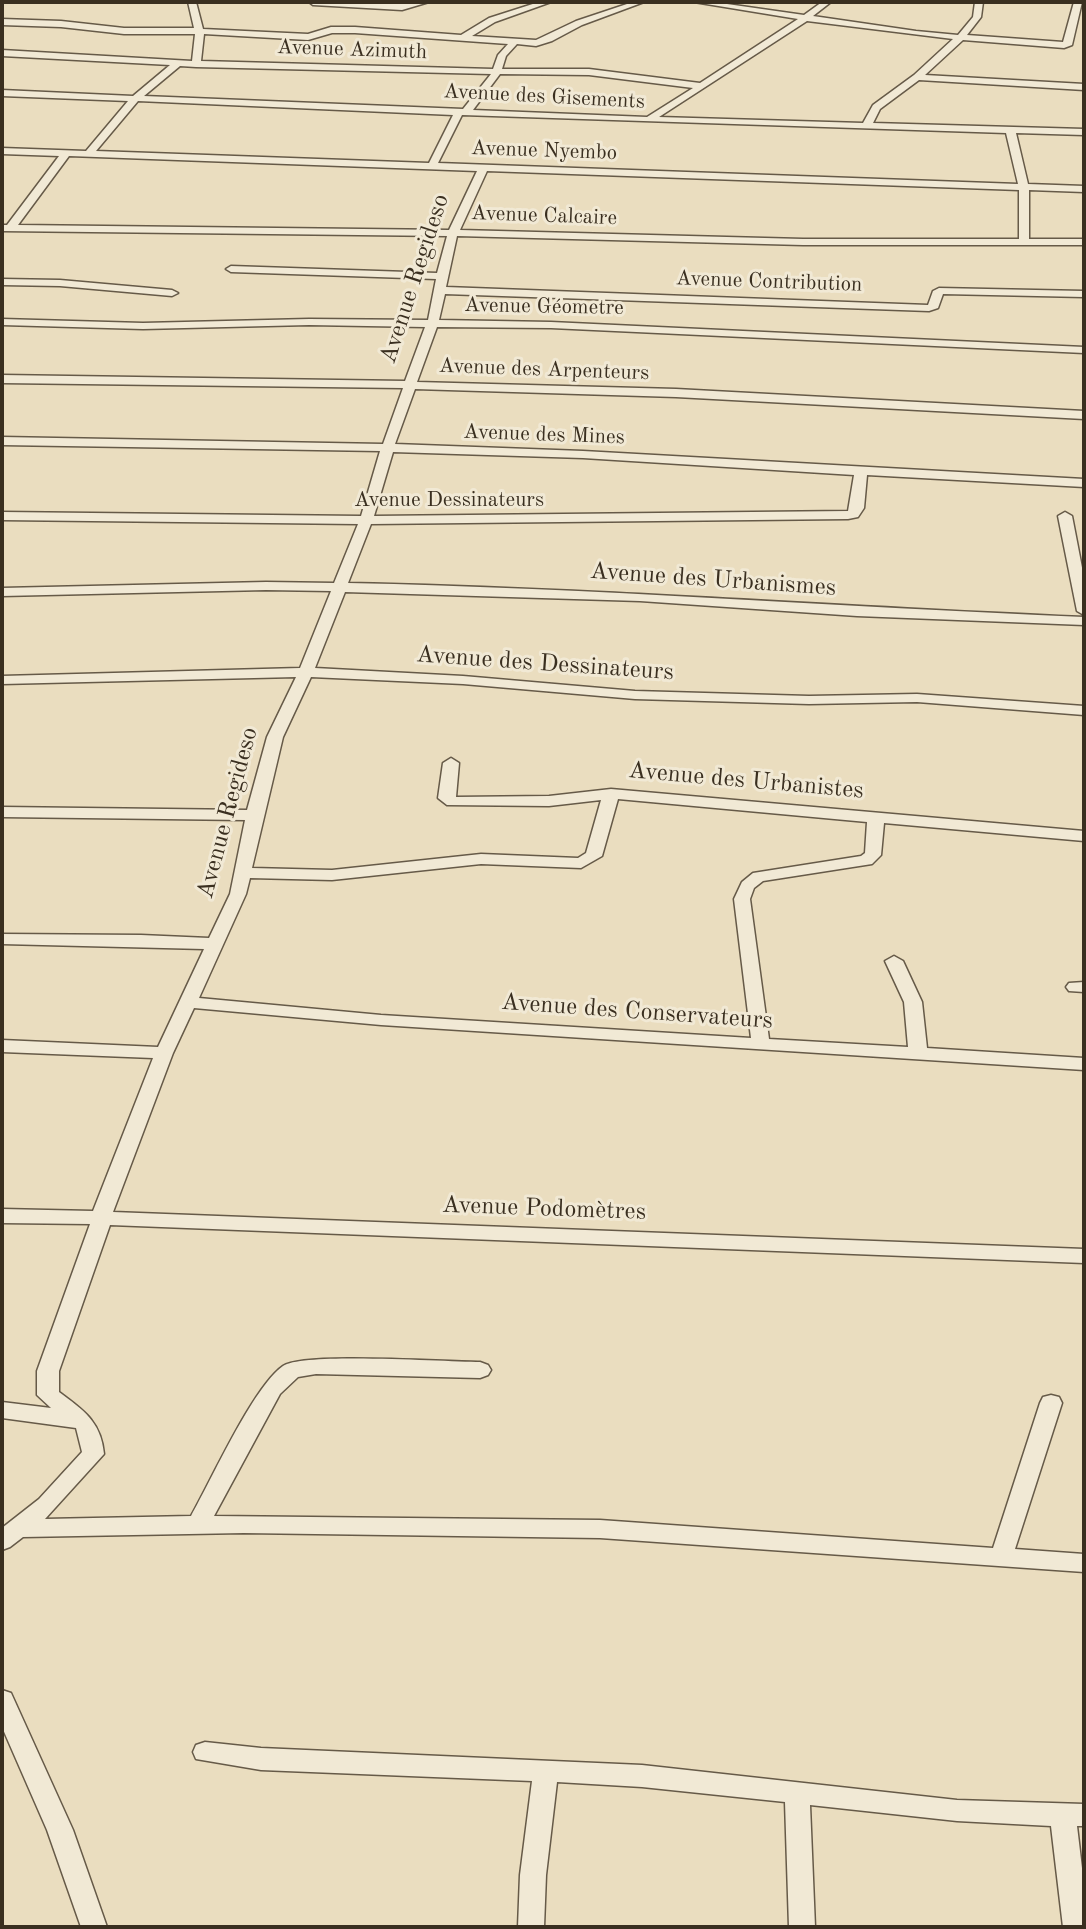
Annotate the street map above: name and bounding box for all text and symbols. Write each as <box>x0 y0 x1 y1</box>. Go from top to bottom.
street label: Avenue Azimuth <box>277 35 427 65</box>
street label: Avenue des Gisements <box>443 79 645 115</box>
street label: Avenue Nyembo <box>470 136 618 166</box>
street label: Avenue Regideso <box>374 191 456 367</box>
street label: Avenue Calcaire <box>471 201 617 231</box>
street label: Avenue Contribution <box>675 266 863 298</box>
street label: Avenue Géometre <box>464 293 624 321</box>
street label: Avenue des Arpenteurs <box>438 354 650 386</box>
street label: Avenue des Mines <box>463 420 625 450</box>
street label: Avenue Dessinateurs <box>354 487 544 513</box>
street label: Avenue des Urbanismes <box>589 557 837 603</box>
street label: Avenue des Dessinateurs <box>415 641 675 687</box>
street label: Avenue Regideso <box>191 724 265 902</box>
street label: Avenue des Urbanistes <box>627 756 865 806</box>
street label: Avenue des Conservateurs <box>500 988 774 1036</box>
street label: Avenue Podomètres <box>441 1191 647 1227</box>

